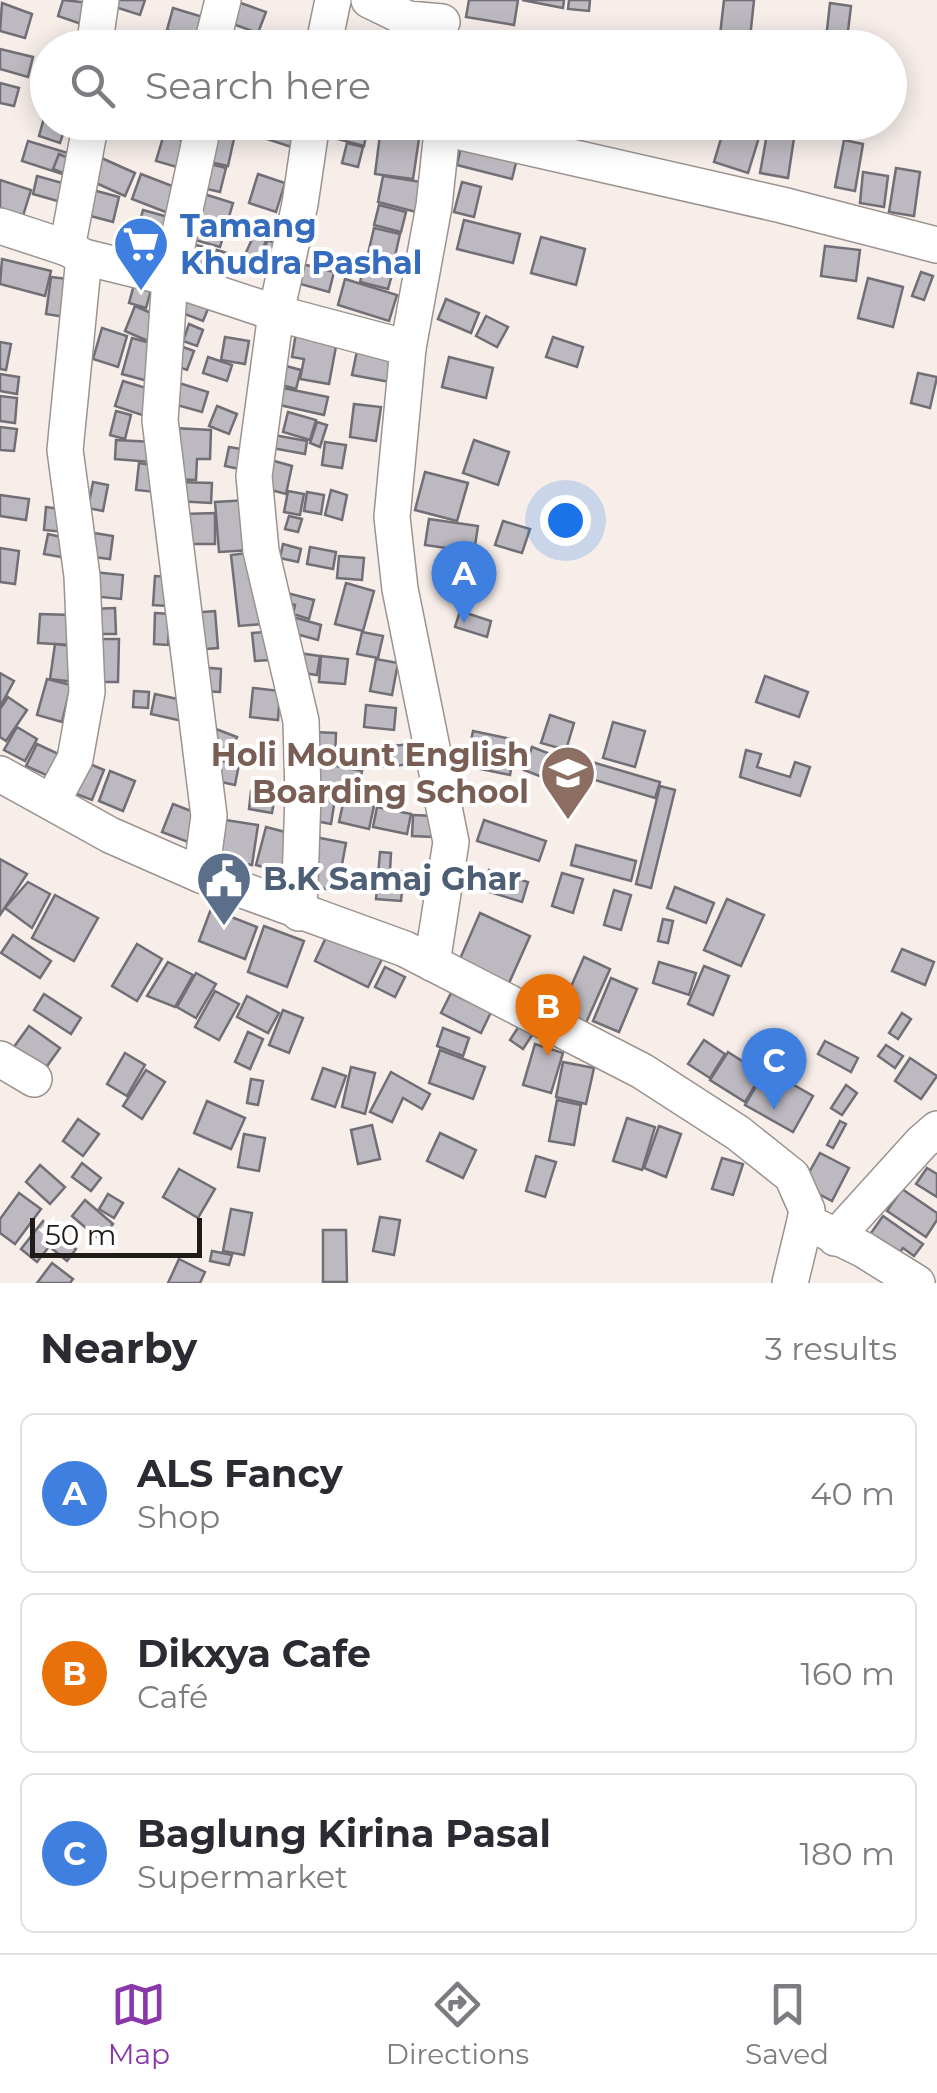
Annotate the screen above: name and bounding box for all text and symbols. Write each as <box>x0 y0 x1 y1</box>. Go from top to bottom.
search box <box>30 30 907 140</box>
icon: search <box>65 58 120 113</box>
text: Search here <box>145 62 371 109</box>
place label: Tamang Khudra Pashal <box>180 206 422 282</box>
supermarket icon: Tamang Khudra Pashal <box>111 214 171 293</box>
your location <box>540 495 591 546</box>
pin: A <box>432 540 496 623</box>
place label: Holi Mount English Boarding School <box>211 735 529 811</box>
school or university icon: Holi Mount English Boarding School <box>538 743 598 822</box>
public building icon: B.K Samaj Ghar <box>194 849 254 928</box>
place label: B.K Samaj Ghar <box>263 859 521 898</box>
pin: B <box>516 974 580 1056</box>
pin: C <box>742 1028 806 1110</box>
scale bar <box>30 1213 202 1258</box>
text: 50 m <box>45 1218 116 1252</box>
text: Nearby <box>40 1322 197 1374</box>
text: 3 results <box>765 1329 897 1368</box>
text: ALS Fancy <box>137 1450 343 1497</box>
text: A <box>62 1474 87 1513</box>
text: 40 m <box>810 1474 895 1513</box>
text: Shop <box>137 1497 220 1536</box>
text: Dikxya Cafe <box>137 1630 371 1677</box>
text: B <box>62 1654 87 1693</box>
text: 160 m <box>800 1654 895 1693</box>
text: Café <box>137 1677 208 1716</box>
text: Baglung Kirina Pasal <box>137 1810 551 1857</box>
text: C <box>63 1834 86 1873</box>
text: 180 m <box>800 1834 895 1873</box>
text: Supermarket <box>137 1857 348 1896</box>
tab: Map <box>108 1977 170 2071</box>
tab: Directions <box>386 1977 529 2071</box>
tab: Saved <box>745 1977 829 2071</box>

